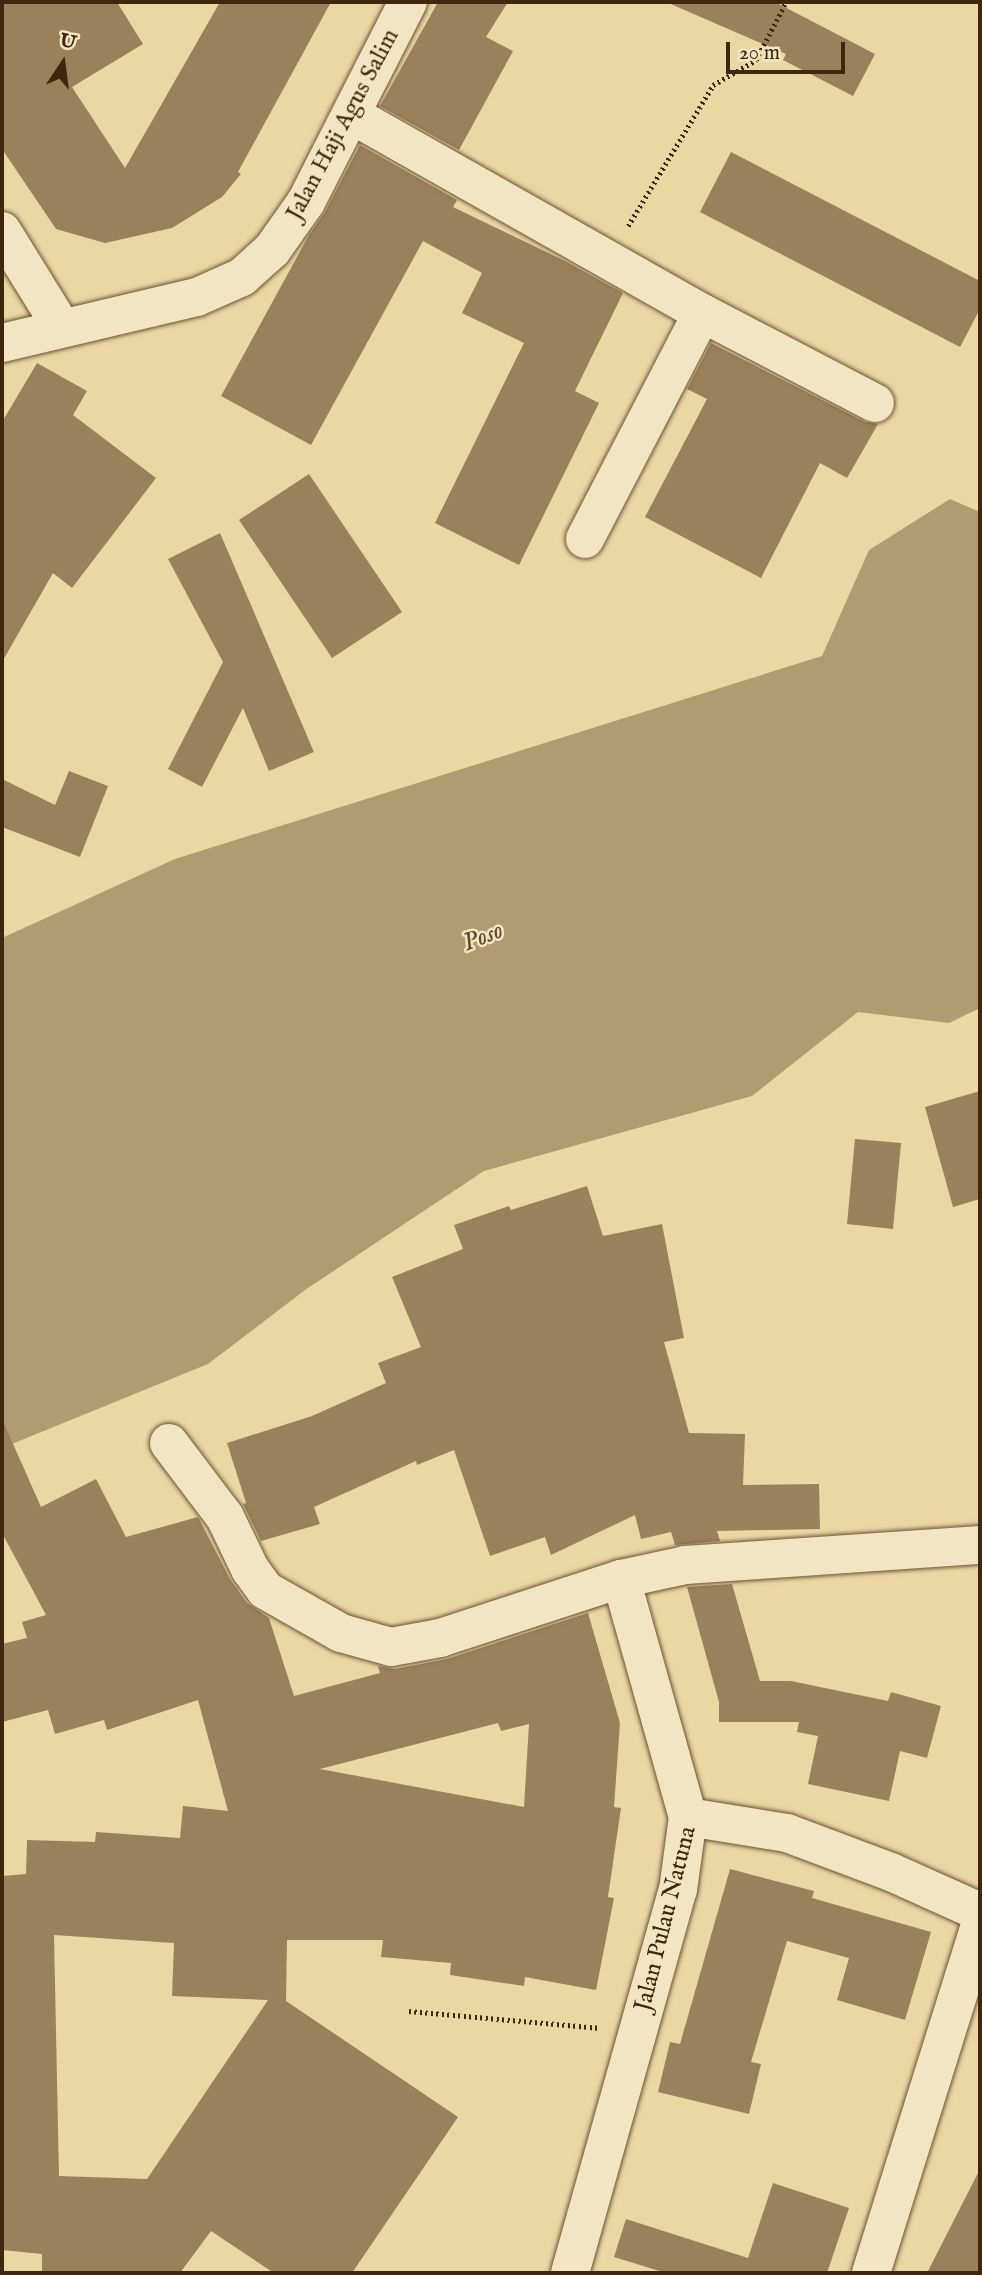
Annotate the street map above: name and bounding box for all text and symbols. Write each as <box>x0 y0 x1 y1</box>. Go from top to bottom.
street label: Jalan Haji Agus Salim <box>280 24 406 226</box>
north arrow <box>28 28 98 98</box>
scale bar <box>730 28 849 72</box>
text: U <box>57 29 78 56</box>
text: 20 m <box>739 40 780 67</box>
water label: Poso <box>458 915 508 959</box>
street label: Jalan Pulau Natuna <box>629 1823 703 2015</box>

